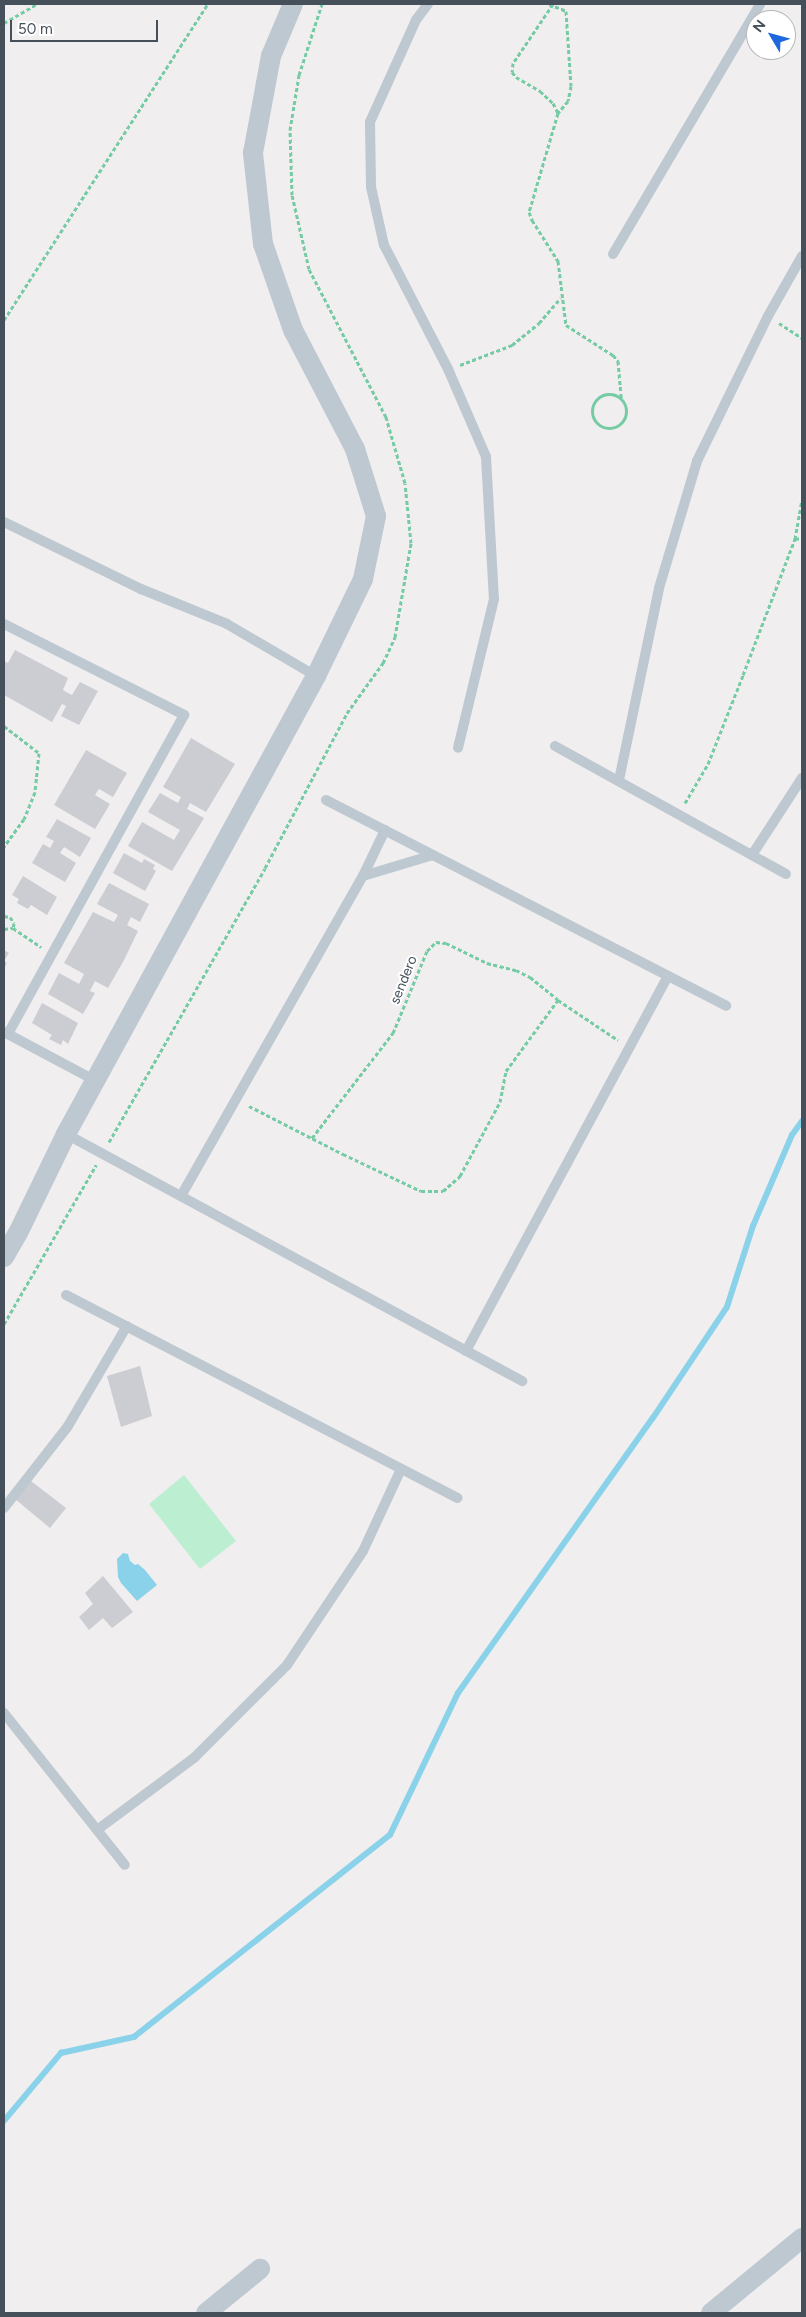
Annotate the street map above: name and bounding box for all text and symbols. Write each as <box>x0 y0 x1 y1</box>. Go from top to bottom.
scale bar <box>12 10 160 42</box>
north arrow <box>746 10 796 60</box>
text: N <box>749 17 769 36</box>
text: 50 m <box>18 20 53 38</box>
street label: sendero <box>387 953 421 1007</box>

